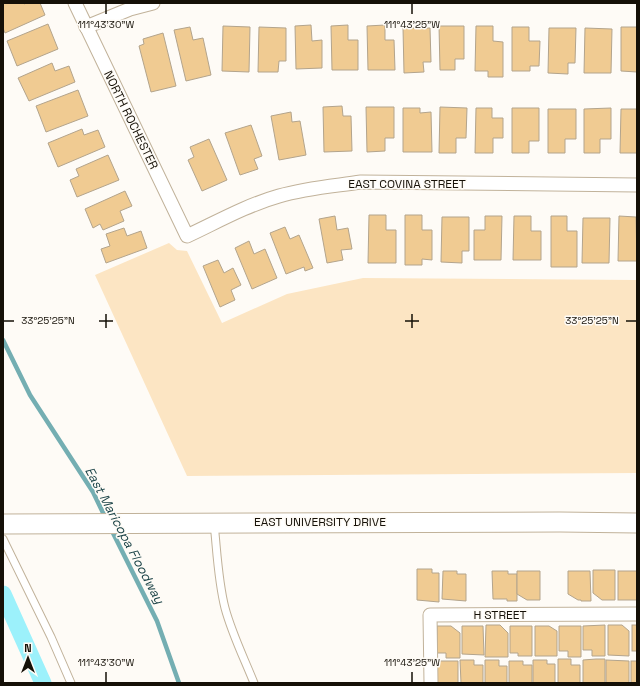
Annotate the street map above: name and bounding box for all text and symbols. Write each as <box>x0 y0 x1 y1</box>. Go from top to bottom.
text: 111°43'30"W <box>78 18 135 31</box>
text: 111°43'25"W <box>384 18 440 31</box>
street label: NORTH ROCHESTER <box>100 68 162 172</box>
street label: EAST COVINA STREET <box>348 176 466 192</box>
text: 33°25'25"N <box>21 314 75 327</box>
text: 33°25'25"N <box>565 314 619 327</box>
water label: East Maricopa Floodway <box>81 464 168 608</box>
street label: EAST UNIVERSITY DRIVE <box>254 514 386 530</box>
street label: H STREET <box>473 607 527 623</box>
north arrow <box>8 638 48 678</box>
text: N <box>24 641 32 655</box>
text: 111°43'30"W <box>78 656 135 669</box>
text: 111°43'25"W <box>384 656 440 669</box>

